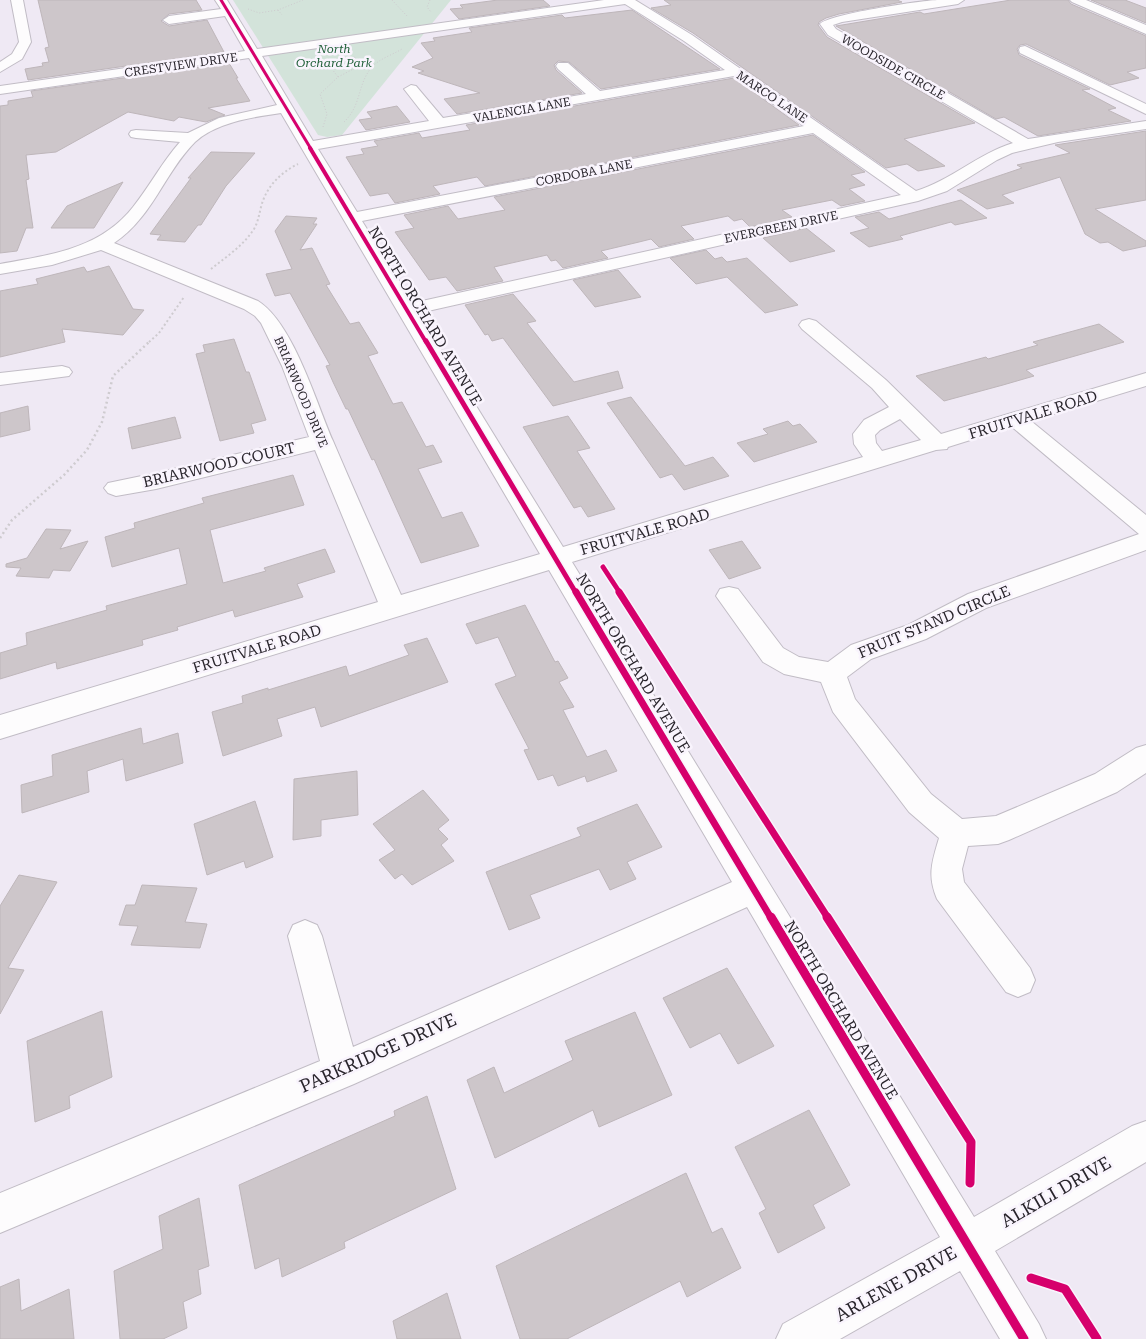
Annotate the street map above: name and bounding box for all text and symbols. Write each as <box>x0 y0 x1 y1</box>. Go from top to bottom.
street label: WOODSIDE CIRCLE <box>839 32 947 102</box>
park label: North Orchard Park <box>296 42 373 70</box>
street label: CRESTVIEW DRIVE <box>124 50 238 80</box>
street label: MARCO LANE <box>734 68 810 126</box>
street label: VALENCIA LANE <box>472 95 572 125</box>
street label: CORDOBA LANE <box>535 157 633 189</box>
street label: EVERGREEN DRIVE <box>723 208 839 246</box>
street label: NORTH ORCHARD AVENUE <box>364 223 486 409</box>
street label: BRIARWOOD DRIVE <box>271 334 331 450</box>
street label: FRUITVALE ROAD <box>966 387 1100 443</box>
street label: BRIARWOOD COURT <box>141 439 297 491</box>
street label: FRUITVALE ROAD <box>578 505 712 559</box>
street label: NORTH ORCHARD AVENUE <box>572 570 694 756</box>
street label: FRUIT STAND CIRCLE <box>855 582 1013 662</box>
street label: FRUITVALE ROAD <box>190 621 324 677</box>
street label: NORTH ORCHARD AVENUE <box>780 917 902 1103</box>
street label: PARKRIDGE DRIVE <box>296 1008 459 1097</box>
street label: ALKILI DRIVE <box>997 1152 1114 1231</box>
street label: ARLENE DRIVE <box>831 1242 960 1326</box>

